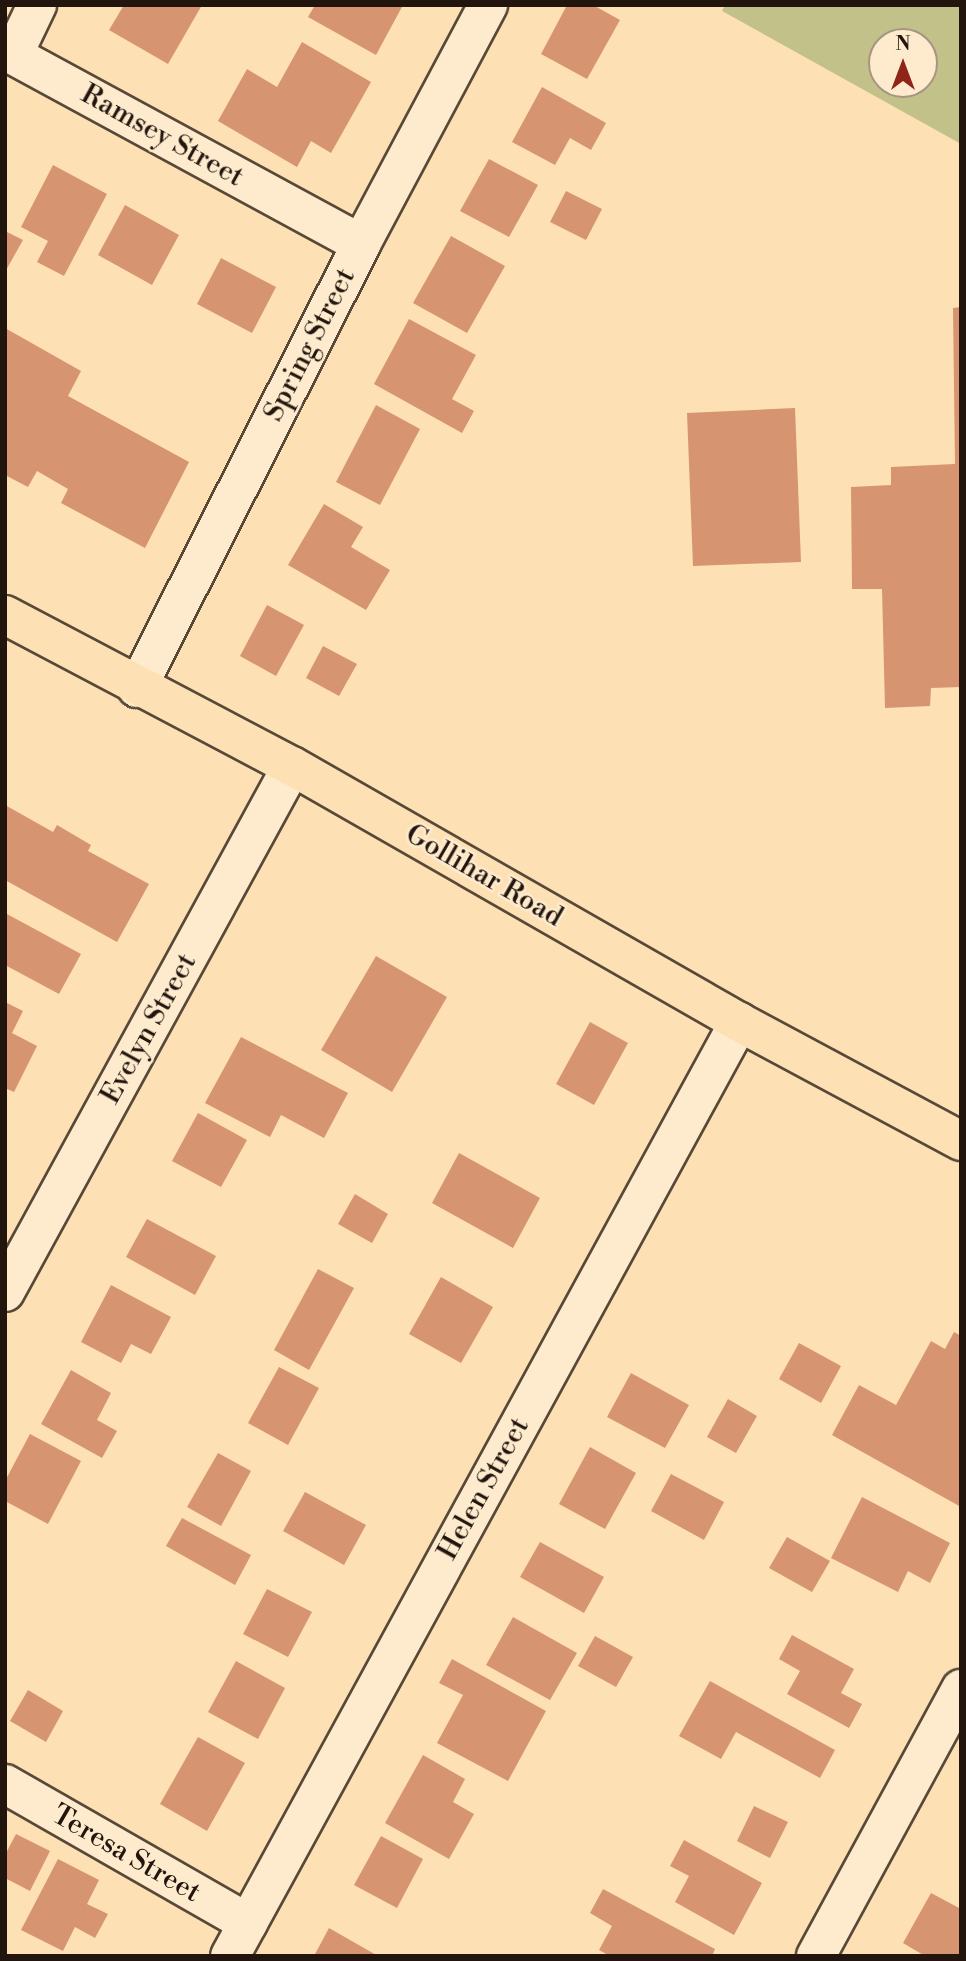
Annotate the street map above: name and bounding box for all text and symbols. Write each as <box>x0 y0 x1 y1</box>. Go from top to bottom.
north arrow <box>868 28 938 98</box>
text: N <box>895 32 911 56</box>
street label: Ramsey Street <box>75 78 249 194</box>
street label: Spring Street <box>257 263 363 427</box>
street label: Gollihar Road <box>399 817 569 935</box>
street label: Evelyn Street <box>94 948 204 1110</box>
street label: Helen Street <box>431 1412 537 1566</box>
street label: Teresa Street <box>46 1798 206 1910</box>

